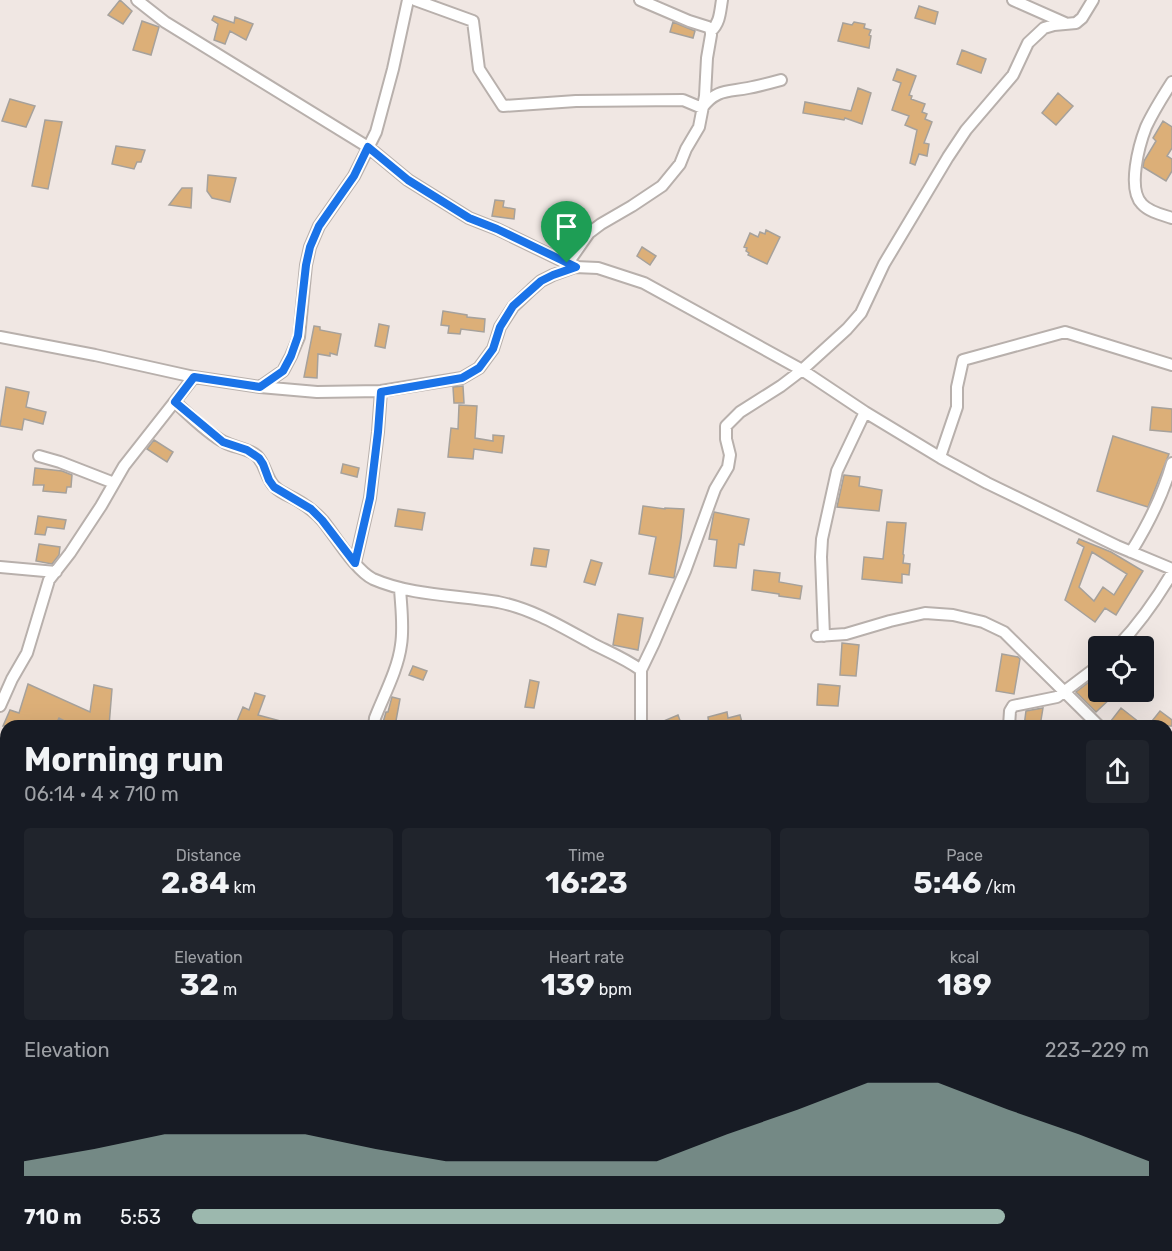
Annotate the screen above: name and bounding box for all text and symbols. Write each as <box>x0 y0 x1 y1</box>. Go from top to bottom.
pin <box>541 201 592 263</box>
icon: arrive <box>550 210 583 243</box>
map controls <box>1088 636 1154 702</box>
button: locate <box>1088 636 1154 702</box>
text: Morning run <box>24 740 224 779</box>
button: share <box>1086 740 1149 803</box>
text: 06:14 · 4 × 710 m <box>24 782 179 806</box>
text: Distance <box>176 846 241 865</box>
text: Time <box>568 846 605 865</box>
text: Pace <box>946 846 983 865</box>
text: 2.84 <box>161 865 230 901</box>
text: 16:23 <box>545 865 628 901</box>
text: 5:46 <box>913 865 982 901</box>
text: km <box>230 878 256 897</box>
text: /km <box>982 878 1016 897</box>
text: Elevation <box>174 948 243 967</box>
text: Heart rate <box>549 948 624 967</box>
text: kcal <box>950 948 979 967</box>
text: 32 <box>180 967 219 1003</box>
text: 139 <box>541 967 595 1003</box>
text: 189 <box>937 967 992 1003</box>
text: m <box>219 980 237 999</box>
text: bpm <box>595 980 632 999</box>
text: Elevation <box>24 1038 110 1062</box>
text: 223–229 m <box>1045 1038 1149 1062</box>
text: 710 m <box>24 1205 82 1229</box>
text: 5:53 <box>120 1205 161 1229</box>

